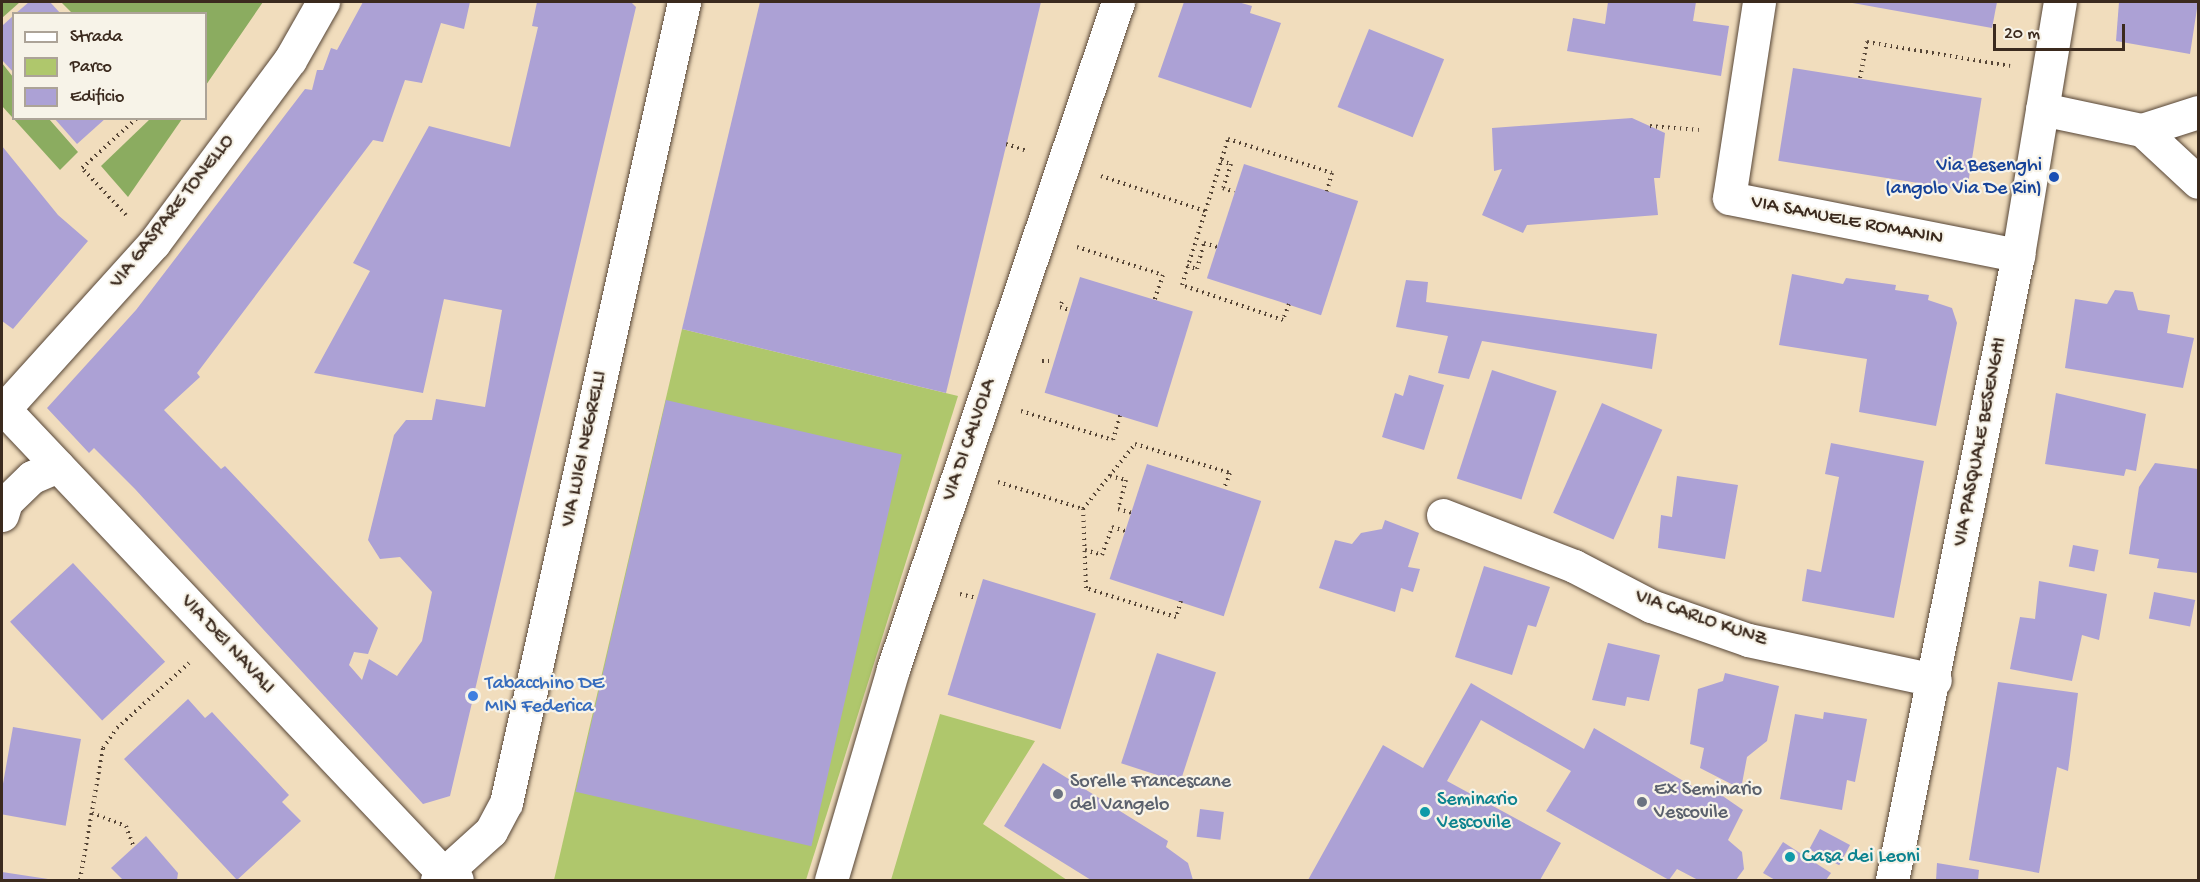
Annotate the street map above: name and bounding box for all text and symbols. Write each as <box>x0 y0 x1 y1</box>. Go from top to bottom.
legend <box>12 12 207 120</box>
scale bar <box>1996 12 2128 50</box>
text: 20 m <box>2004 24 2040 45</box>
text: Strada <box>70 27 123 48</box>
text: Parco <box>70 57 112 78</box>
text: Edificio <box>70 87 124 108</box>
street label: VIA GASPARE TONELLO <box>105 130 241 294</box>
place label: Via Besenghi (angolo Via De Rin) <box>1885 154 2042 201</box>
marker: Via Besenghi (angolo Via De Rin) <box>2047 170 2061 184</box>
street label: VIA SAMUELE ROMANIN <box>1749 191 1945 251</box>
street label: VIA PASQUALE BESENGHI <box>1949 336 2013 548</box>
street label: VIA LUIGI NEGRELLI <box>557 369 613 529</box>
street label: VIA DI CALVOLA <box>938 376 1002 504</box>
street label: VIA CARLO KUNZ <box>1632 585 1770 653</box>
street label: VIA DEI NAVALI <box>175 590 279 700</box>
place label: Tabacchino DE MIN Federica <box>485 672 604 719</box>
marker: Tabacchino DE MIN Federica <box>466 689 480 703</box>
place label: Sorelle Francescane del Vangelo <box>1070 771 1231 818</box>
place label: Ex Seminario Vescovile <box>1654 778 1762 825</box>
marker: Sorelle Francescane del Vangelo <box>1051 787 1065 801</box>
place label: Seminario Vescovile <box>1437 789 1518 836</box>
marker: Ex Seminario Vescovile <box>1635 795 1649 809</box>
marker: Seminario Vescovile <box>1418 805 1432 819</box>
place label: Casa dei Leoni <box>1802 845 1920 869</box>
marker: Casa dei Leoni <box>1783 850 1797 864</box>

